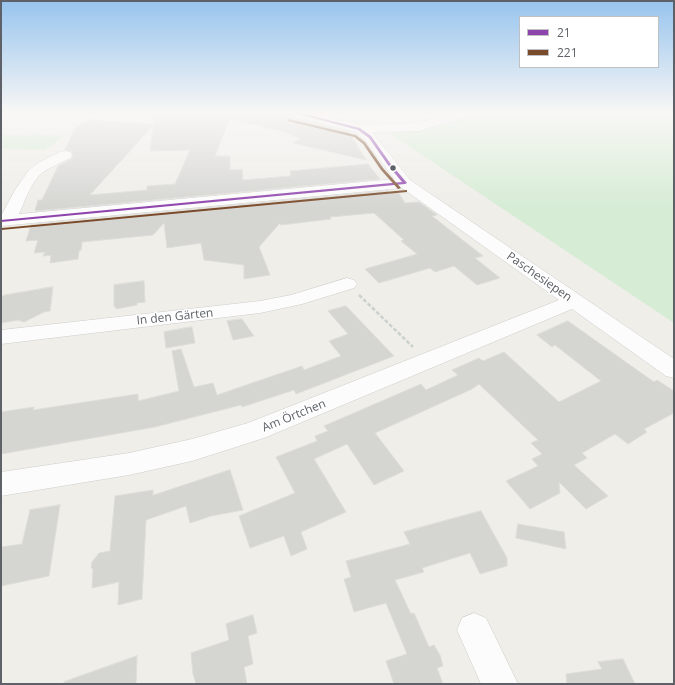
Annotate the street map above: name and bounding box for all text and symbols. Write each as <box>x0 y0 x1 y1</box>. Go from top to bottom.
legend <box>519 16 659 68</box>
text: 21 <box>557 24 571 41</box>
text: 221 <box>557 44 578 61</box>
unlabelled marker <box>388 163 398 173</box>
street label: Paschesiepen <box>504 249 574 305</box>
street label: In den Gärten <box>136 306 214 328</box>
street label: Am Örtchen <box>260 397 328 435</box>

